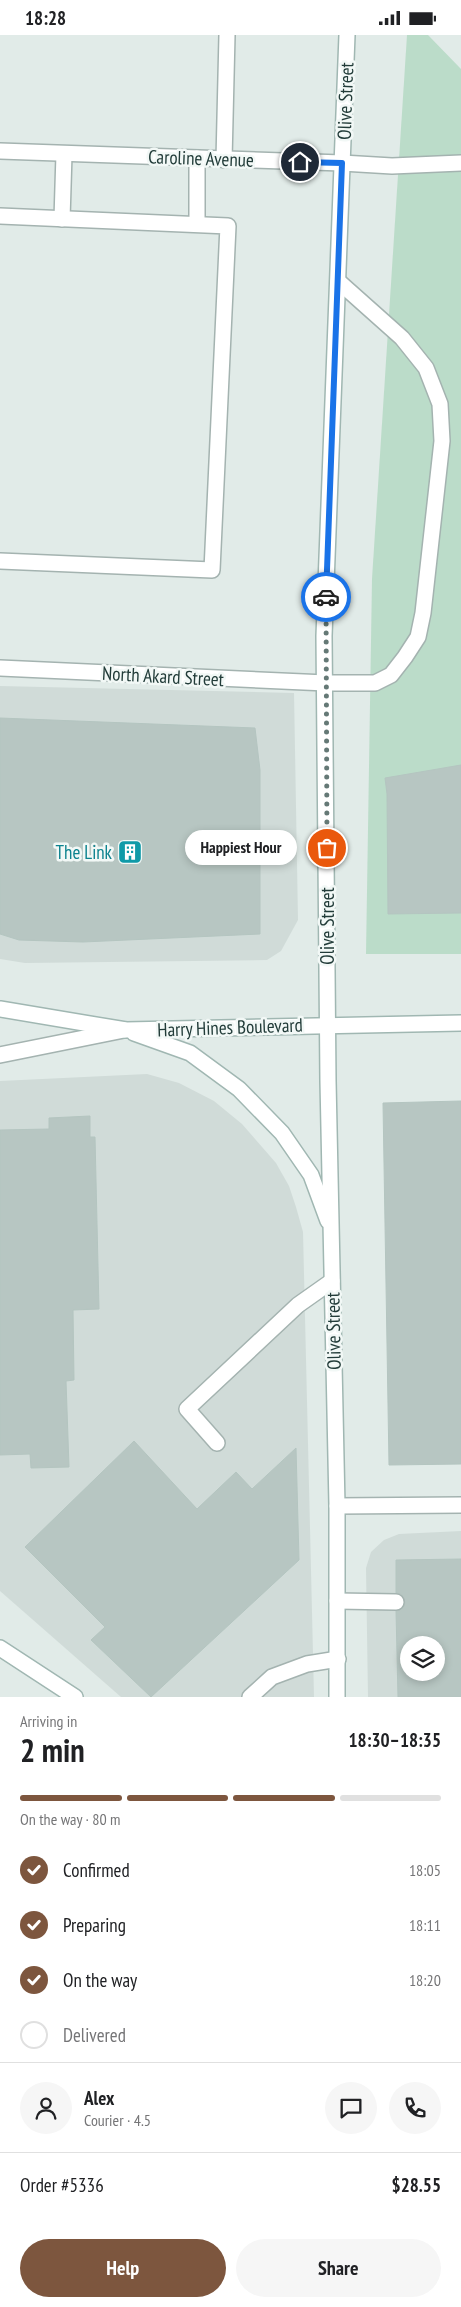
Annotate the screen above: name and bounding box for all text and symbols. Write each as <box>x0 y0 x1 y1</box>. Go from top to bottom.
text: 18:28 <box>25 6 66 30</box>
street label: Olive Street <box>332 61 358 140</box>
pin <box>279 141 321 183</box>
street label: Caroline Avenue <box>148 144 254 172</box>
icon: home <box>286 148 314 176</box>
courier <box>301 572 351 622</box>
icon: car <box>312 583 340 611</box>
street label: North Akard Street <box>101 661 225 691</box>
pin <box>306 827 348 869</box>
callout: Happiest Hour <box>185 831 297 865</box>
icon: bag <box>313 834 341 862</box>
text: Happiest Hour <box>201 837 281 857</box>
building icon: The Link <box>117 839 143 865</box>
place label: The Link <box>56 840 113 864</box>
street label: Olive Street <box>315 886 339 965</box>
street label: Harry Hines Boulevard <box>157 1012 303 1042</box>
street label: Olive Street <box>320 1291 346 1370</box>
map controls <box>400 1636 445 1681</box>
button: layers <box>400 1636 445 1681</box>
text: Arriving in <box>20 1711 77 1731</box>
text: 18:30–18:35 <box>348 1728 441 1752</box>
text: 2 min <box>20 1729 85 1771</box>
text: On the way · 80 m <box>20 1809 120 1829</box>
icon: check <box>20 1856 48 1884</box>
text: Confirmed <box>63 1858 130 1882</box>
text: 18:05 <box>409 1860 441 1880</box>
icon: check <box>20 1911 48 1939</box>
text: Preparing <box>63 1913 126 1937</box>
text: 18:11 <box>409 1915 441 1935</box>
icon: check <box>20 1966 48 1994</box>
text: On the way <box>63 1968 137 1992</box>
text: 18:20 <box>409 1970 441 1990</box>
text: Delivered <box>63 2023 126 2047</box>
button: person <box>20 2082 72 2134</box>
button: chat <box>325 2082 377 2134</box>
button: phone <box>389 2082 441 2134</box>
text: Alex <box>84 2086 114 2110</box>
text: Courier · 4.5 <box>84 2110 151 2130</box>
text: Order #5336 <box>20 2173 104 2197</box>
text: $28.55 <box>392 2173 441 2197</box>
button: Help <box>20 2239 226 2297</box>
button: Share <box>236 2239 441 2297</box>

